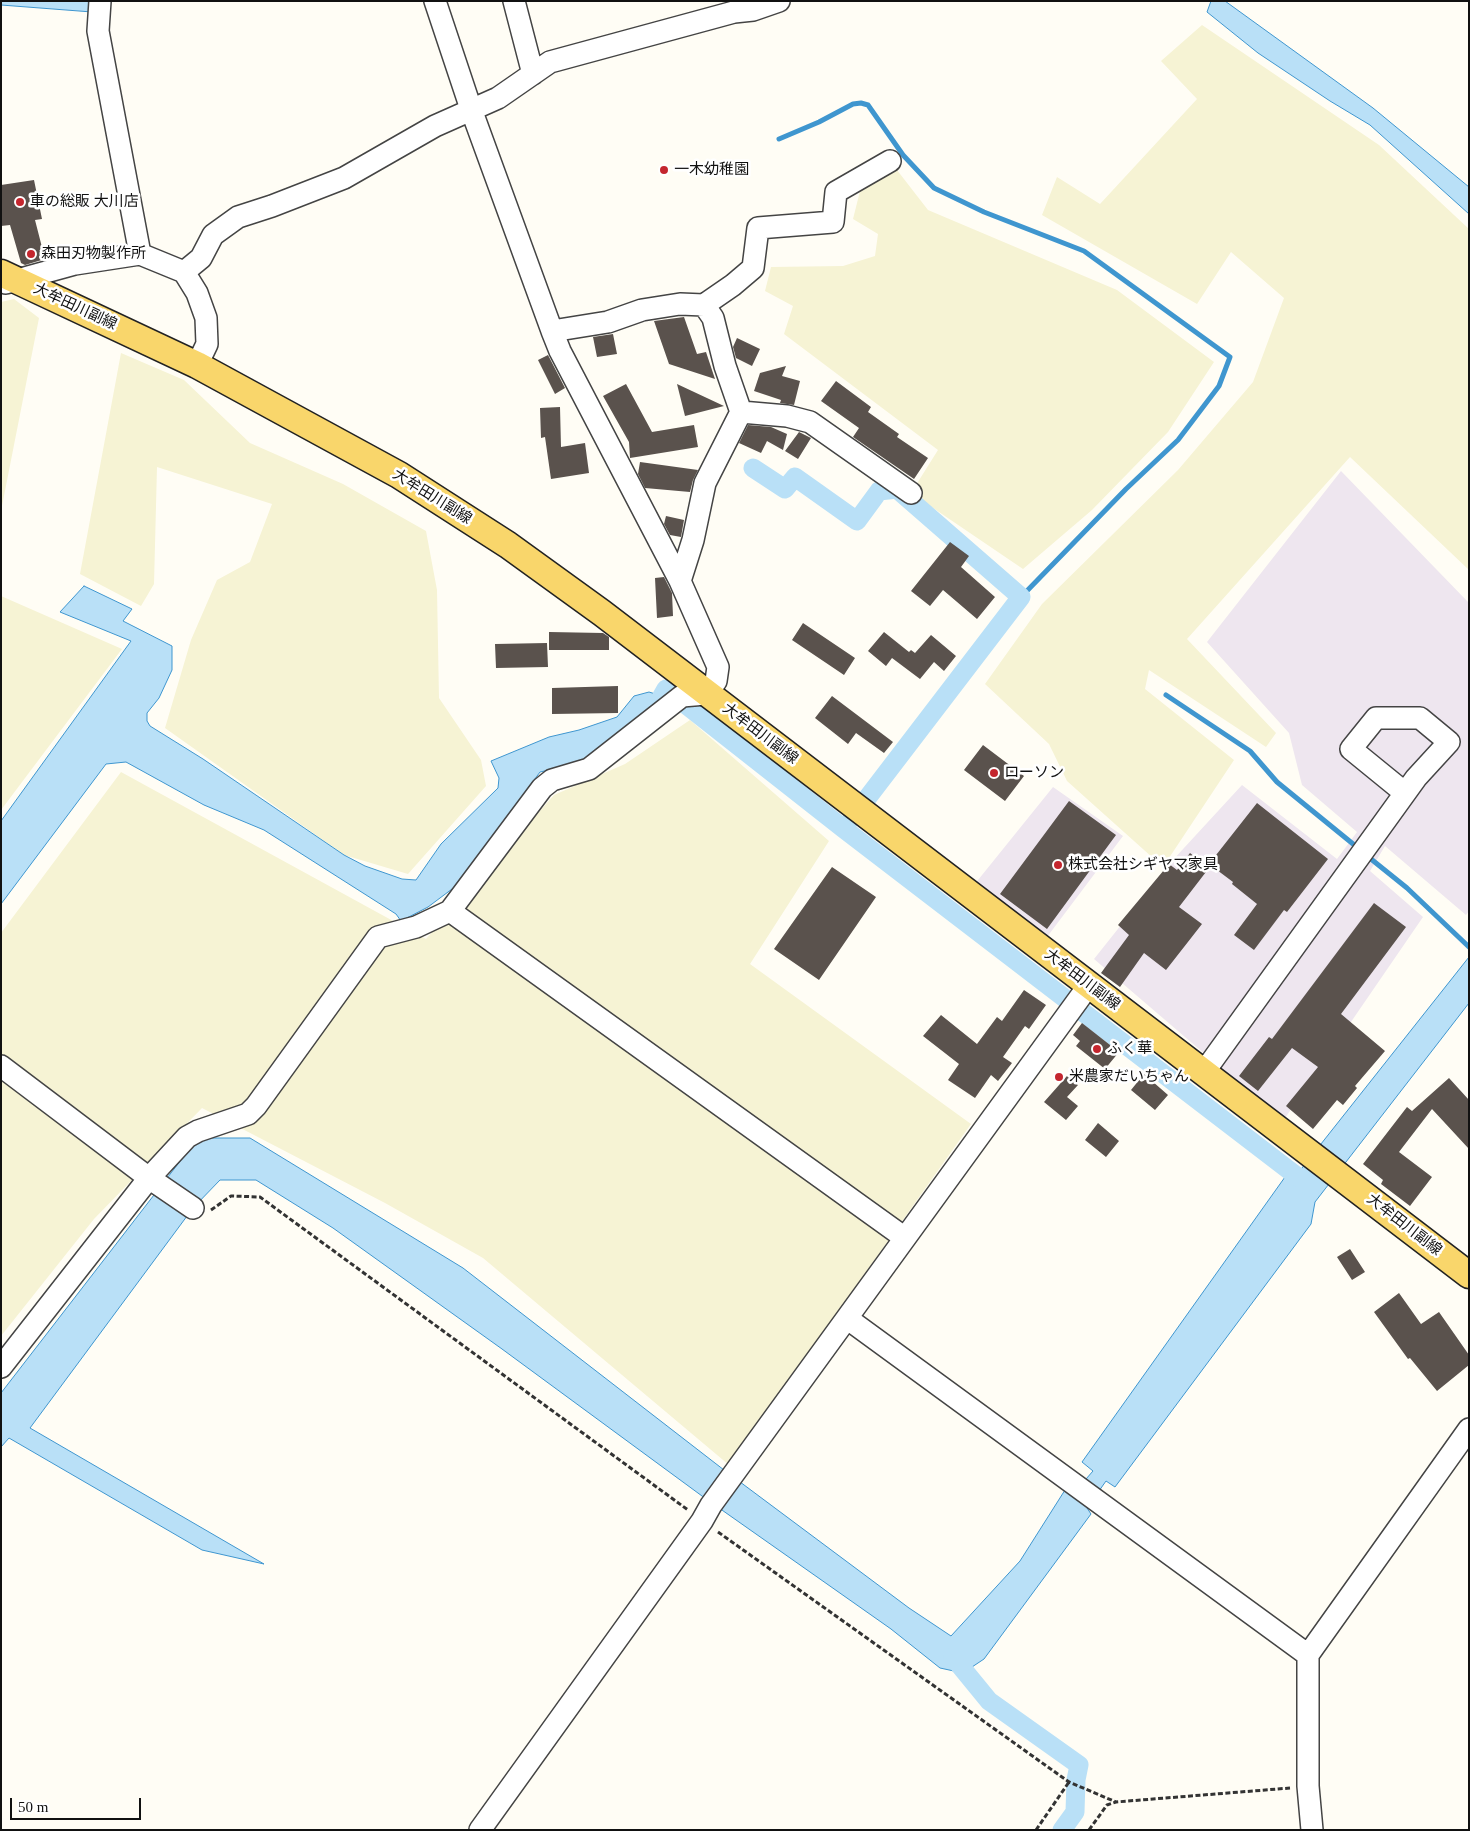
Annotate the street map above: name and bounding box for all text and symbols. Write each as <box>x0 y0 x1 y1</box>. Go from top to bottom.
place label: 一木幼稚園 <box>674 161 749 179</box>
marker: 一木幼稚園 <box>658 164 670 176</box>
place label: 車の総販 大川店 <box>30 193 139 211</box>
marker: 車の総販 大川店 <box>14 196 26 208</box>
place label: 森田刃物製作所 <box>41 245 146 263</box>
marker: 森田刃物製作所 <box>25 248 37 260</box>
street label: 大牟田川副線 <box>30 280 120 334</box>
street label: 大牟田川副線 <box>389 466 475 528</box>
street label: 大牟田川副線 <box>719 700 801 768</box>
place label: ローソン <box>1004 764 1064 782</box>
marker: ローソン <box>988 767 1000 779</box>
place label: 株式会社シギヤマ家具 <box>1068 856 1218 874</box>
marker: 株式会社シギヤマ家具 <box>1052 859 1064 871</box>
street label: 大牟田川副線 <box>1041 946 1123 1014</box>
place label: ふく華 <box>1107 1040 1152 1058</box>
marker: ふく華 <box>1091 1043 1103 1055</box>
place label: 米農家だいちゃん <box>1069 1068 1189 1086</box>
marker: 米農家だいちゃん <box>1053 1071 1065 1083</box>
street label: 大牟田川副線 <box>1363 1190 1445 1260</box>
scale bar <box>12 1788 144 1820</box>
text: 50 m <box>18 1799 48 1815</box>

